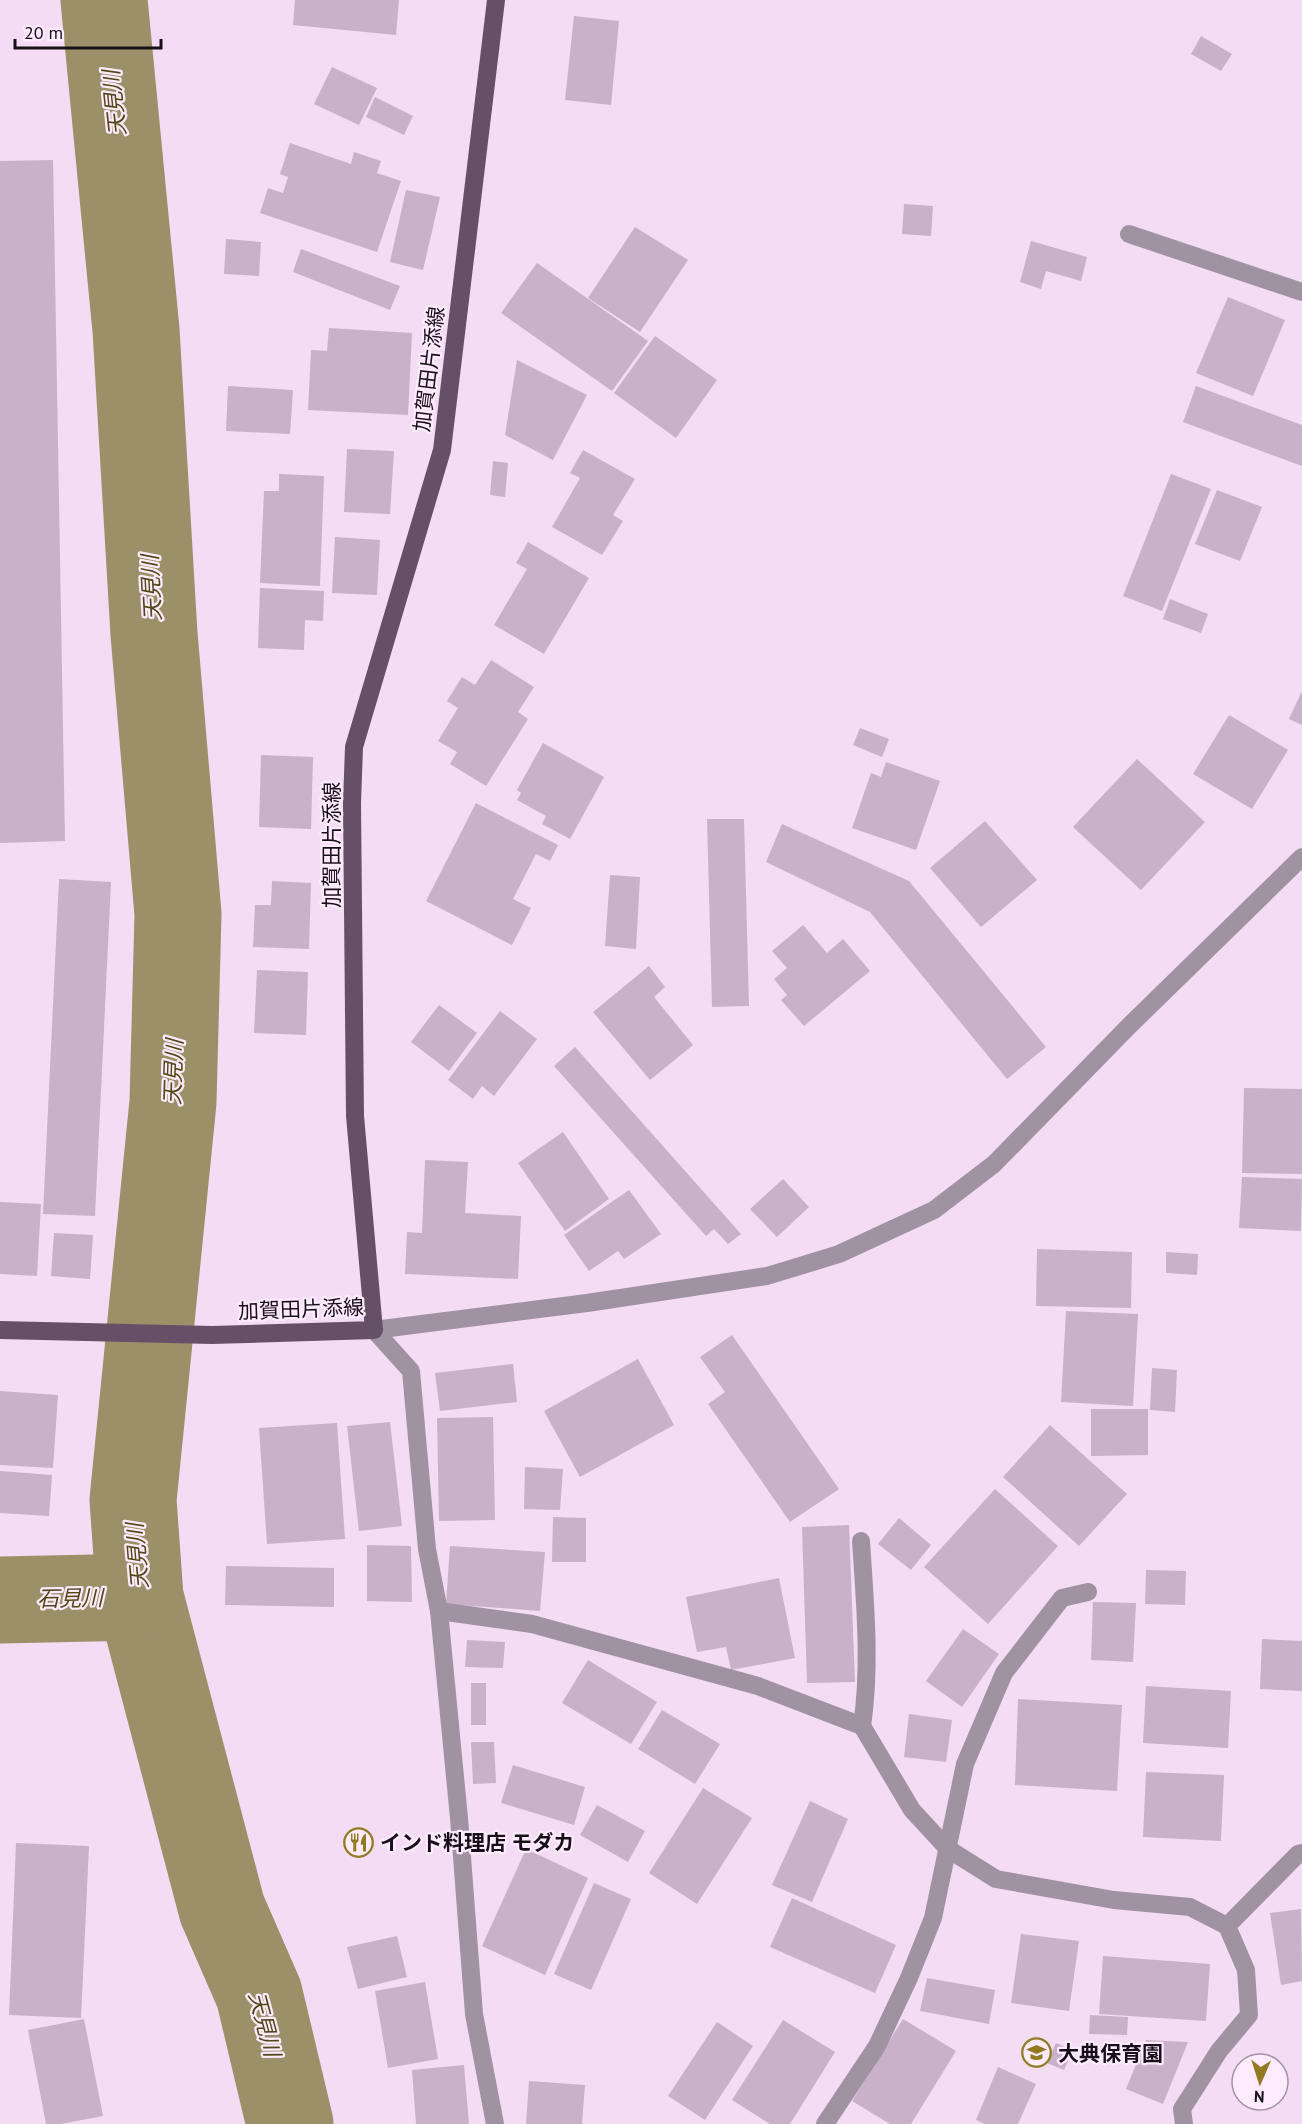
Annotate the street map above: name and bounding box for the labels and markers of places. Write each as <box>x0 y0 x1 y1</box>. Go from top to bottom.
restaurant icon: インド料理店 モダカ <box>343 1826 375 1858</box>
place label: インド料理店 モダカ <box>380 1829 574 1856</box>
school or university icon: 大典保育園 <box>1021 2037 1053 2069</box>
place label: 大典保育園 <box>1058 2040 1163 2067</box>

